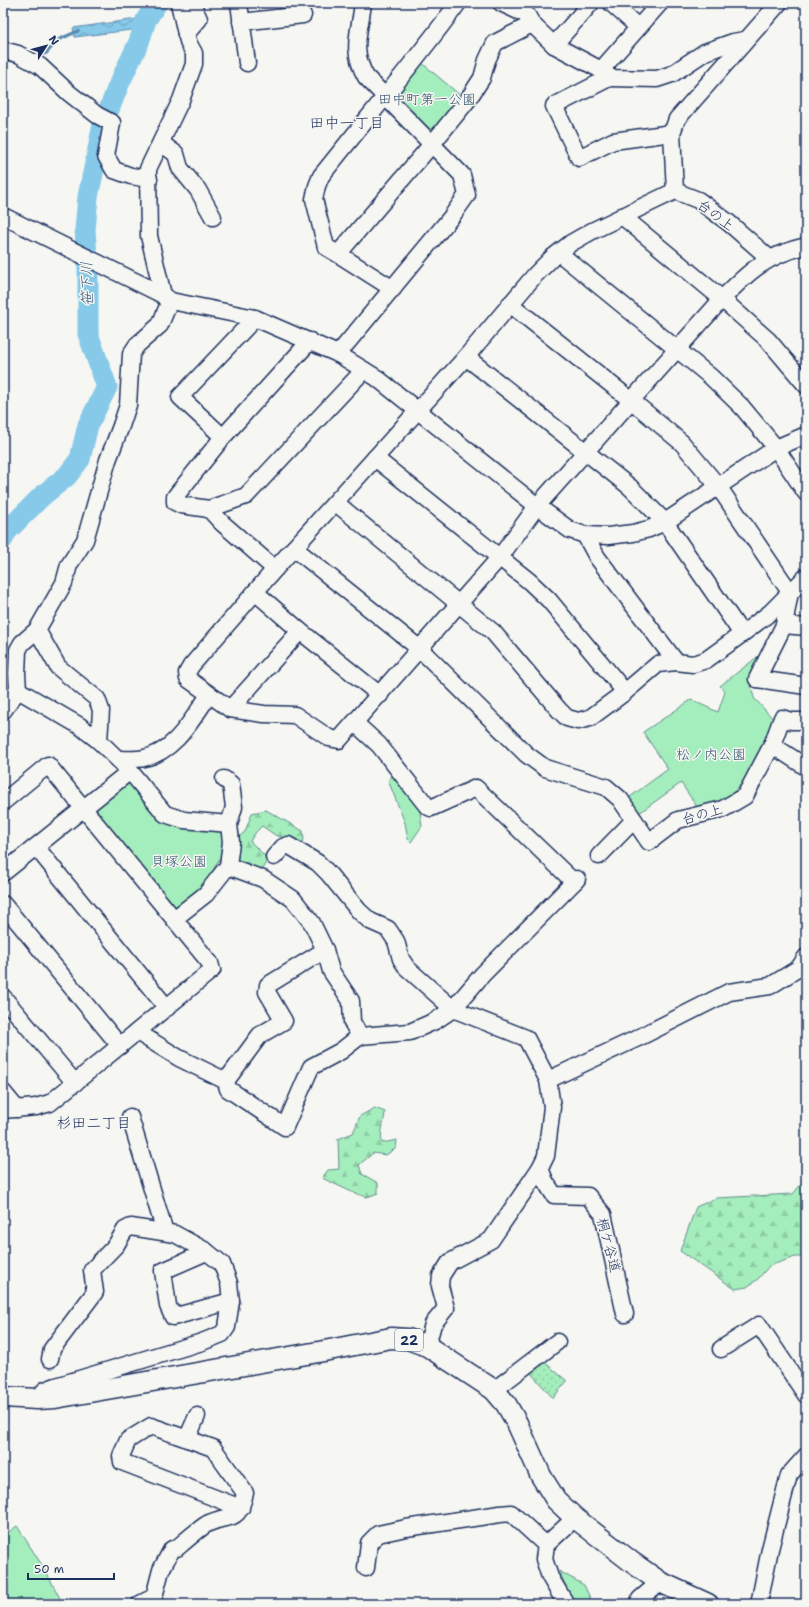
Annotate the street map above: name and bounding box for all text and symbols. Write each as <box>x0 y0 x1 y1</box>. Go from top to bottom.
north arrow <box>26 26 66 66</box>
text: N <box>45 32 62 49</box>
park label: 田中町第一公園 <box>378 90 476 108</box>
district label: 田中一丁目 <box>309 113 385 133</box>
street label: 台の上 <box>694 195 738 235</box>
water label: 笹下川 <box>76 261 98 307</box>
park label: 松ノ内公園 <box>676 745 746 763</box>
street label: 台の上 <box>679 800 725 828</box>
park label: 貝塚公園 <box>151 852 207 870</box>
district label: 杉田二丁目 <box>56 1113 132 1133</box>
street label: 桐ケ谷道 <box>593 1216 625 1274</box>
road number: 22 <box>395 1329 423 1351</box>
scale bar <box>28 1555 114 1581</box>
text: 50 m <box>34 1561 64 1577</box>

